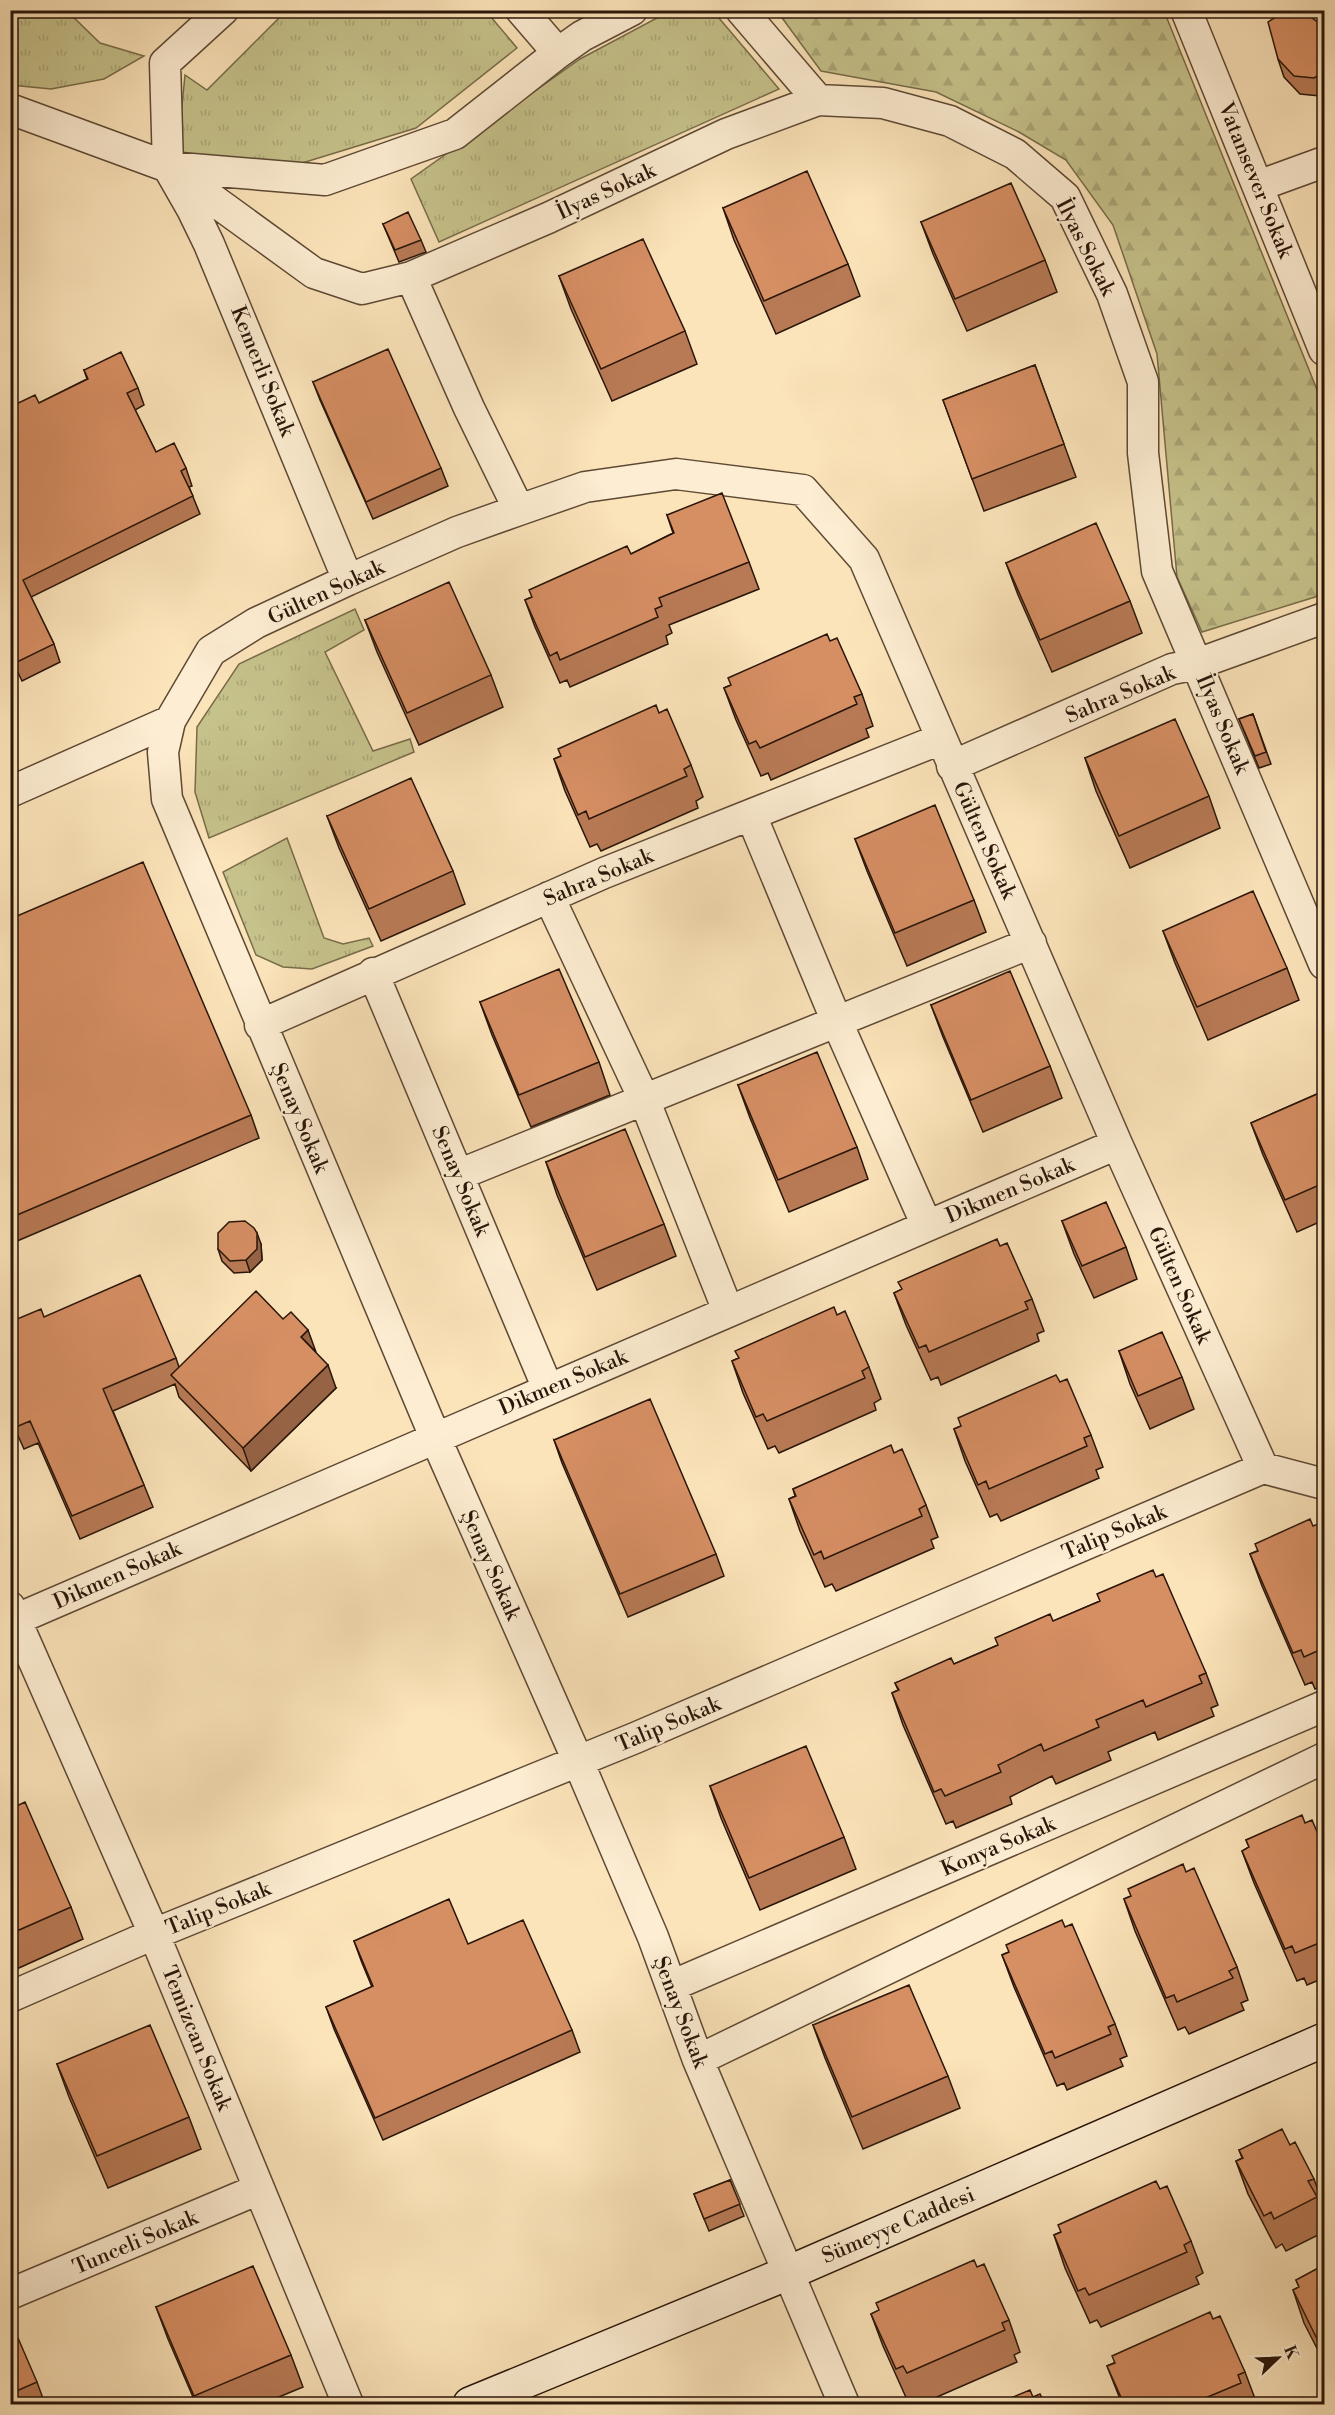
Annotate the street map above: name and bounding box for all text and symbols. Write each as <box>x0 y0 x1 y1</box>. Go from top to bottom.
street label: Vatansever Sokak <box>1212 98 1299 263</box>
street label: İlyas Sokak <box>552 156 661 226</box>
street label: İlyas Sokak <box>1050 194 1123 301</box>
street label: Kemerli Sokak <box>224 302 300 441</box>
street label: Gülten Sokak <box>264 554 390 631</box>
street label: Sahra Sokak <box>1062 660 1180 730</box>
street label: İlyas Sokak <box>1189 670 1257 779</box>
street label: Gülten Sokak <box>947 778 1022 904</box>
street label: Sahra Sokak <box>540 843 658 913</box>
street label: Şenay Sokak <box>264 1059 334 1178</box>
street label: Senay Sokak <box>425 1122 495 1241</box>
street label: Dikmen Sokak <box>942 1152 1080 1230</box>
street label: Gülten Sokak <box>1142 1223 1217 1349</box>
street label: Dikmen Sokak <box>495 1344 633 1422</box>
street label: Talip Sokak <box>1058 1499 1171 1567</box>
street label: Şenay Sokak <box>454 1507 526 1625</box>
street label: Dikmen Sokak <box>49 1536 186 1616</box>
street label: Talip Sokak <box>612 1691 725 1759</box>
street label: Konya Sokak <box>937 1811 1060 1883</box>
street label: Talip Sokak <box>162 1876 276 1942</box>
street label: Şenay Sokak <box>647 1953 714 2073</box>
street label: Temizcan Sokak <box>155 1962 237 2116</box>
street label: Sümeyye Caddesi <box>818 2182 979 2270</box>
street label: Tunceli Sokak <box>69 2205 203 2281</box>
north arrow <box>1248 2328 1308 2388</box>
text: K <box>1279 2343 1303 2363</box>

